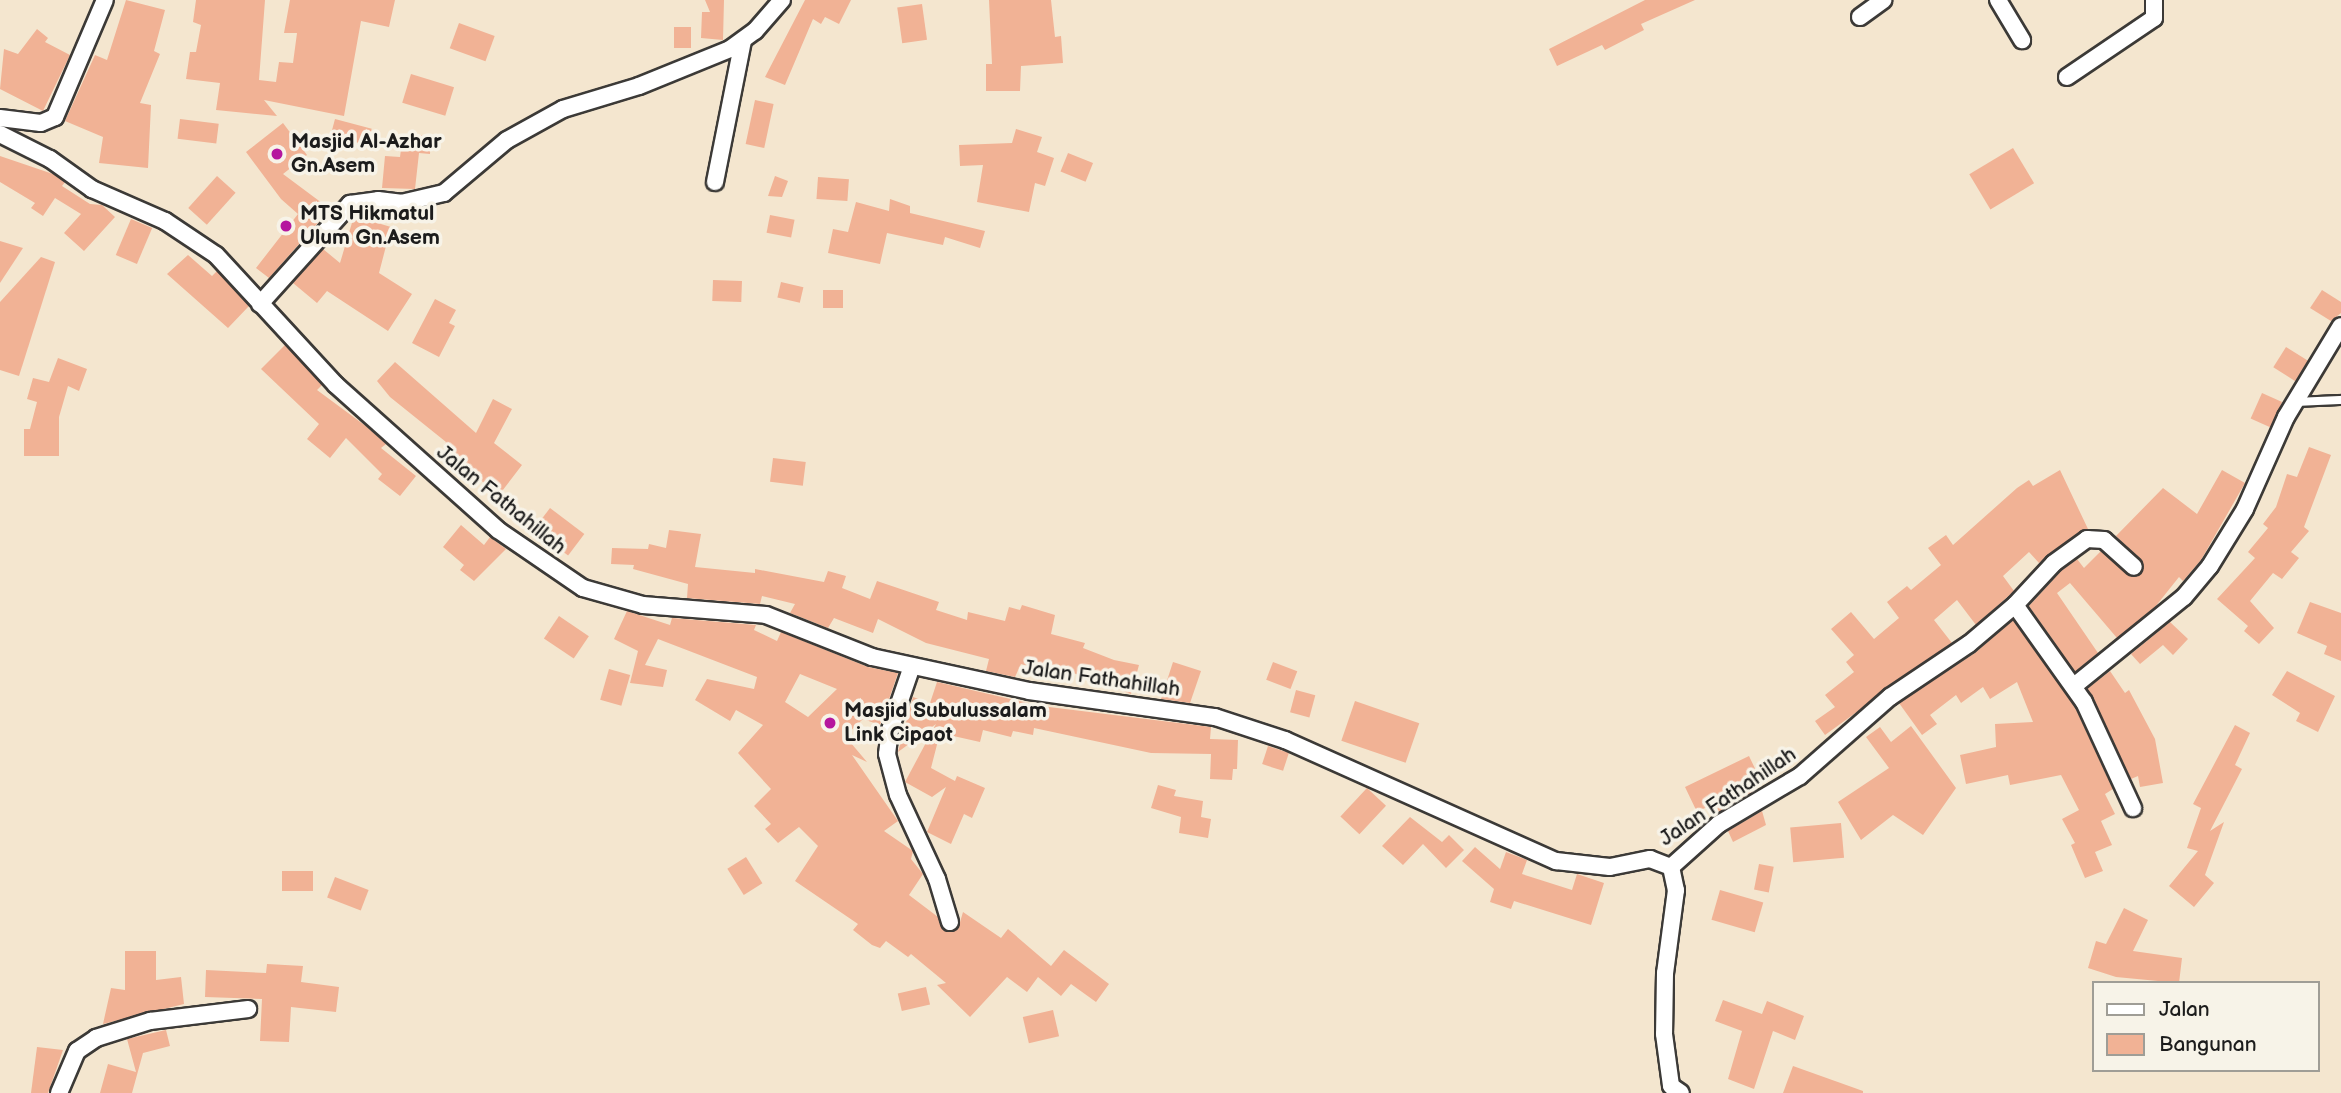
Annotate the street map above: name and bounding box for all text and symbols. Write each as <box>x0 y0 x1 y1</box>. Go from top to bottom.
place label: Masjid Al-Azhar Gn.Asem <box>291 129 442 179</box>
marker: Masjid Al-Azhar Gn.Asem <box>269 146 285 162</box>
place label: MTS Hikmatul Ulum Gn.Asem <box>300 201 440 251</box>
marker: MTS Hikmatul Ulum Gn.Asem <box>278 218 294 234</box>
street label: Jalan Fathahillah <box>431 440 571 560</box>
street label: Jalan Fathahillah <box>1020 655 1182 703</box>
place label: Masjid Subulussalam Link Cipaot <box>844 698 1047 748</box>
marker: Masjid Subulussalam Link Cipaot <box>822 715 838 731</box>
street label: Jalan Fathahillah <box>1655 742 1801 852</box>
legend <box>2092 981 2320 1072</box>
text: Jalan <box>2159 997 2210 1022</box>
text: Bangunan <box>2159 1032 2257 1057</box>

